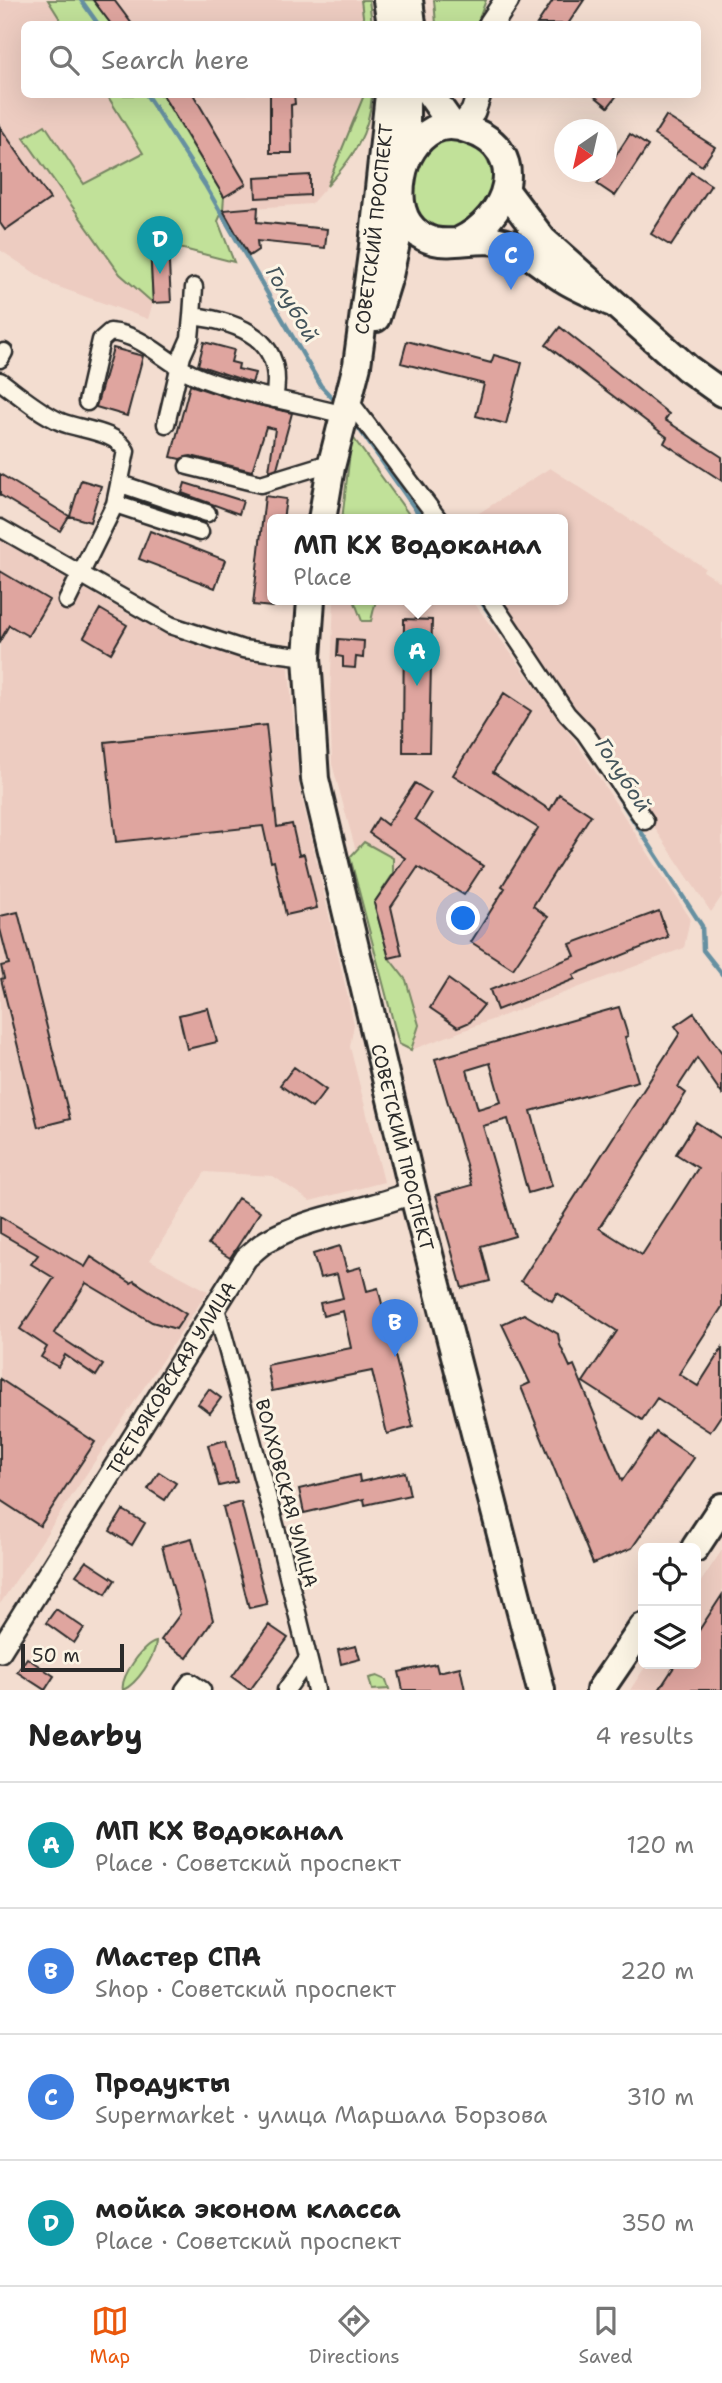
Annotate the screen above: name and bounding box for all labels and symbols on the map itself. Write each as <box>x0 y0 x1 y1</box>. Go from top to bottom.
north arrow <box>554 119 617 182</box>
street label: СОВЕТСКИЙ ПРОСПЕКТ <box>349 122 399 336</box>
pin: D <box>137 216 183 274</box>
pin: C <box>488 232 534 290</box>
water label: Голубой <box>259 261 325 347</box>
pin: A <box>394 628 440 686</box>
water label: Голубой <box>588 732 658 818</box>
your location <box>446 901 480 935</box>
street label: СОВЕТСКИЙ ПРОСПЕКТ <box>365 1041 440 1254</box>
street label: ТРЕТЬЯКОВСКАЯ УЛИЦА <box>101 1276 241 1480</box>
pin: B <box>372 1299 418 1357</box>
street label: ВОЛХОВСКАЯ УЛИЦА <box>249 1396 324 1590</box>
scale bar <box>21 1641 124 1673</box>

